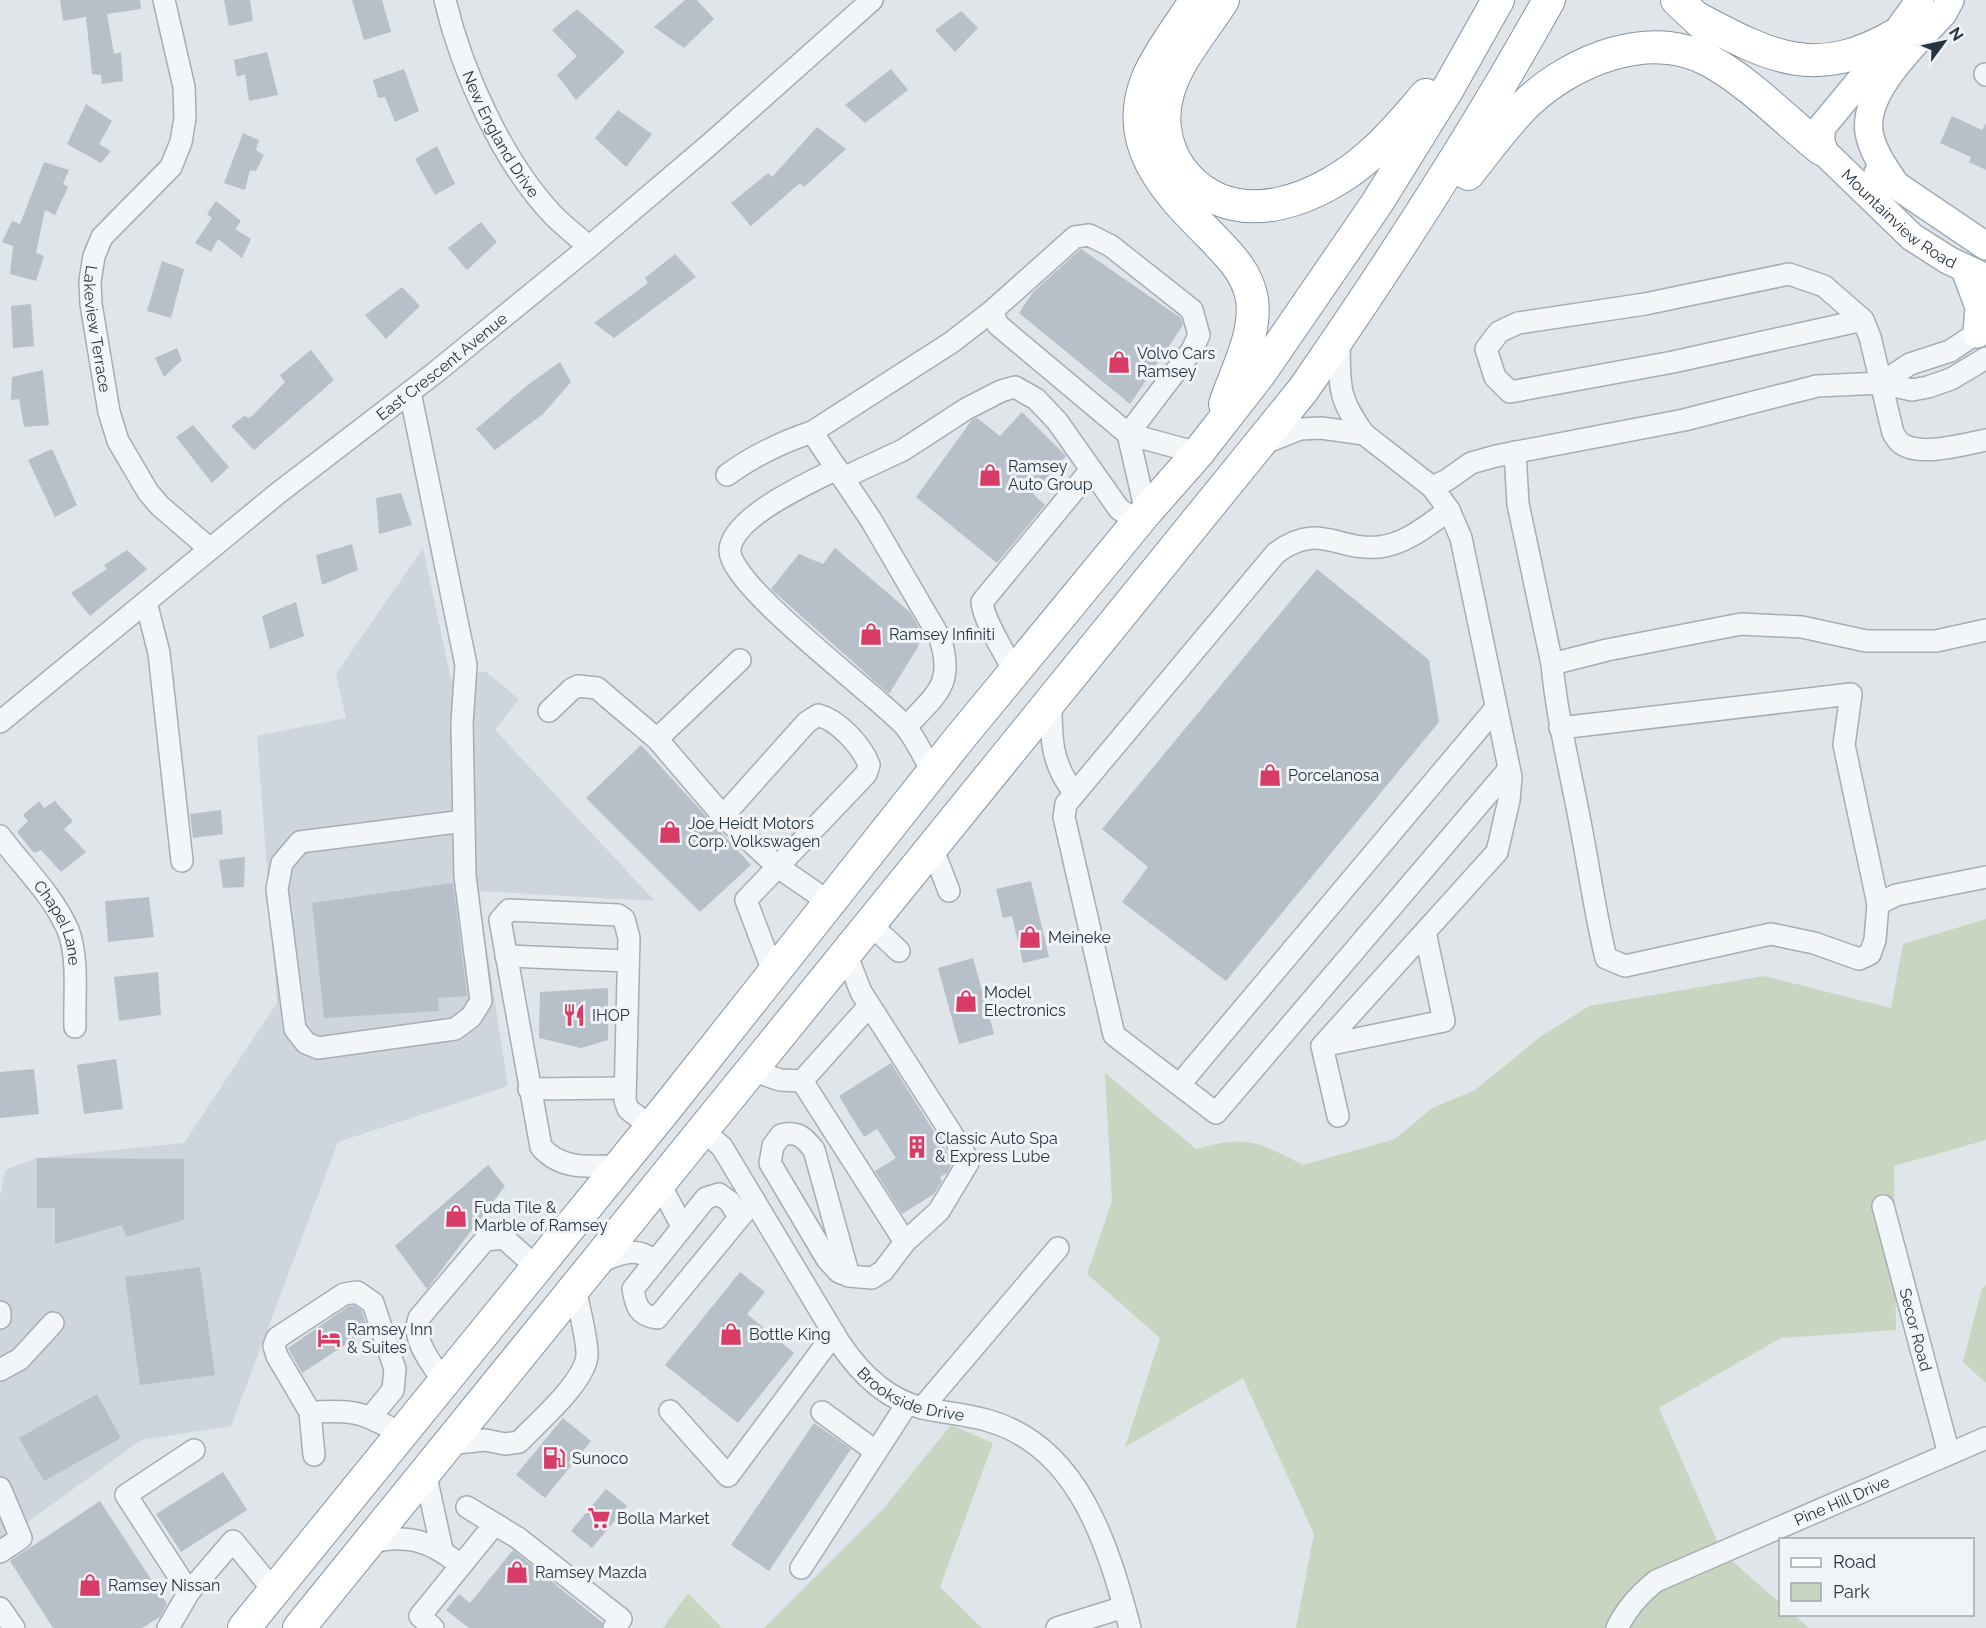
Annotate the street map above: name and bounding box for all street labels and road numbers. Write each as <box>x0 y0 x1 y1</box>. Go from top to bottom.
street label: New England Drive <box>458 68 543 201</box>
street label: Mountainview Road <box>1837 165 1959 273</box>
street label: Lakeview Terrace <box>80 264 115 394</box>
street label: East Crescent Avenue <box>373 309 511 424</box>
street label: Chapel Lane <box>30 877 84 966</box>
street label: Secor Road <box>1895 1286 1936 1373</box>
street label: Brookside Drive <box>853 1363 966 1425</box>
street label: Pine Hill Drive <box>1791 1472 1893 1530</box>

